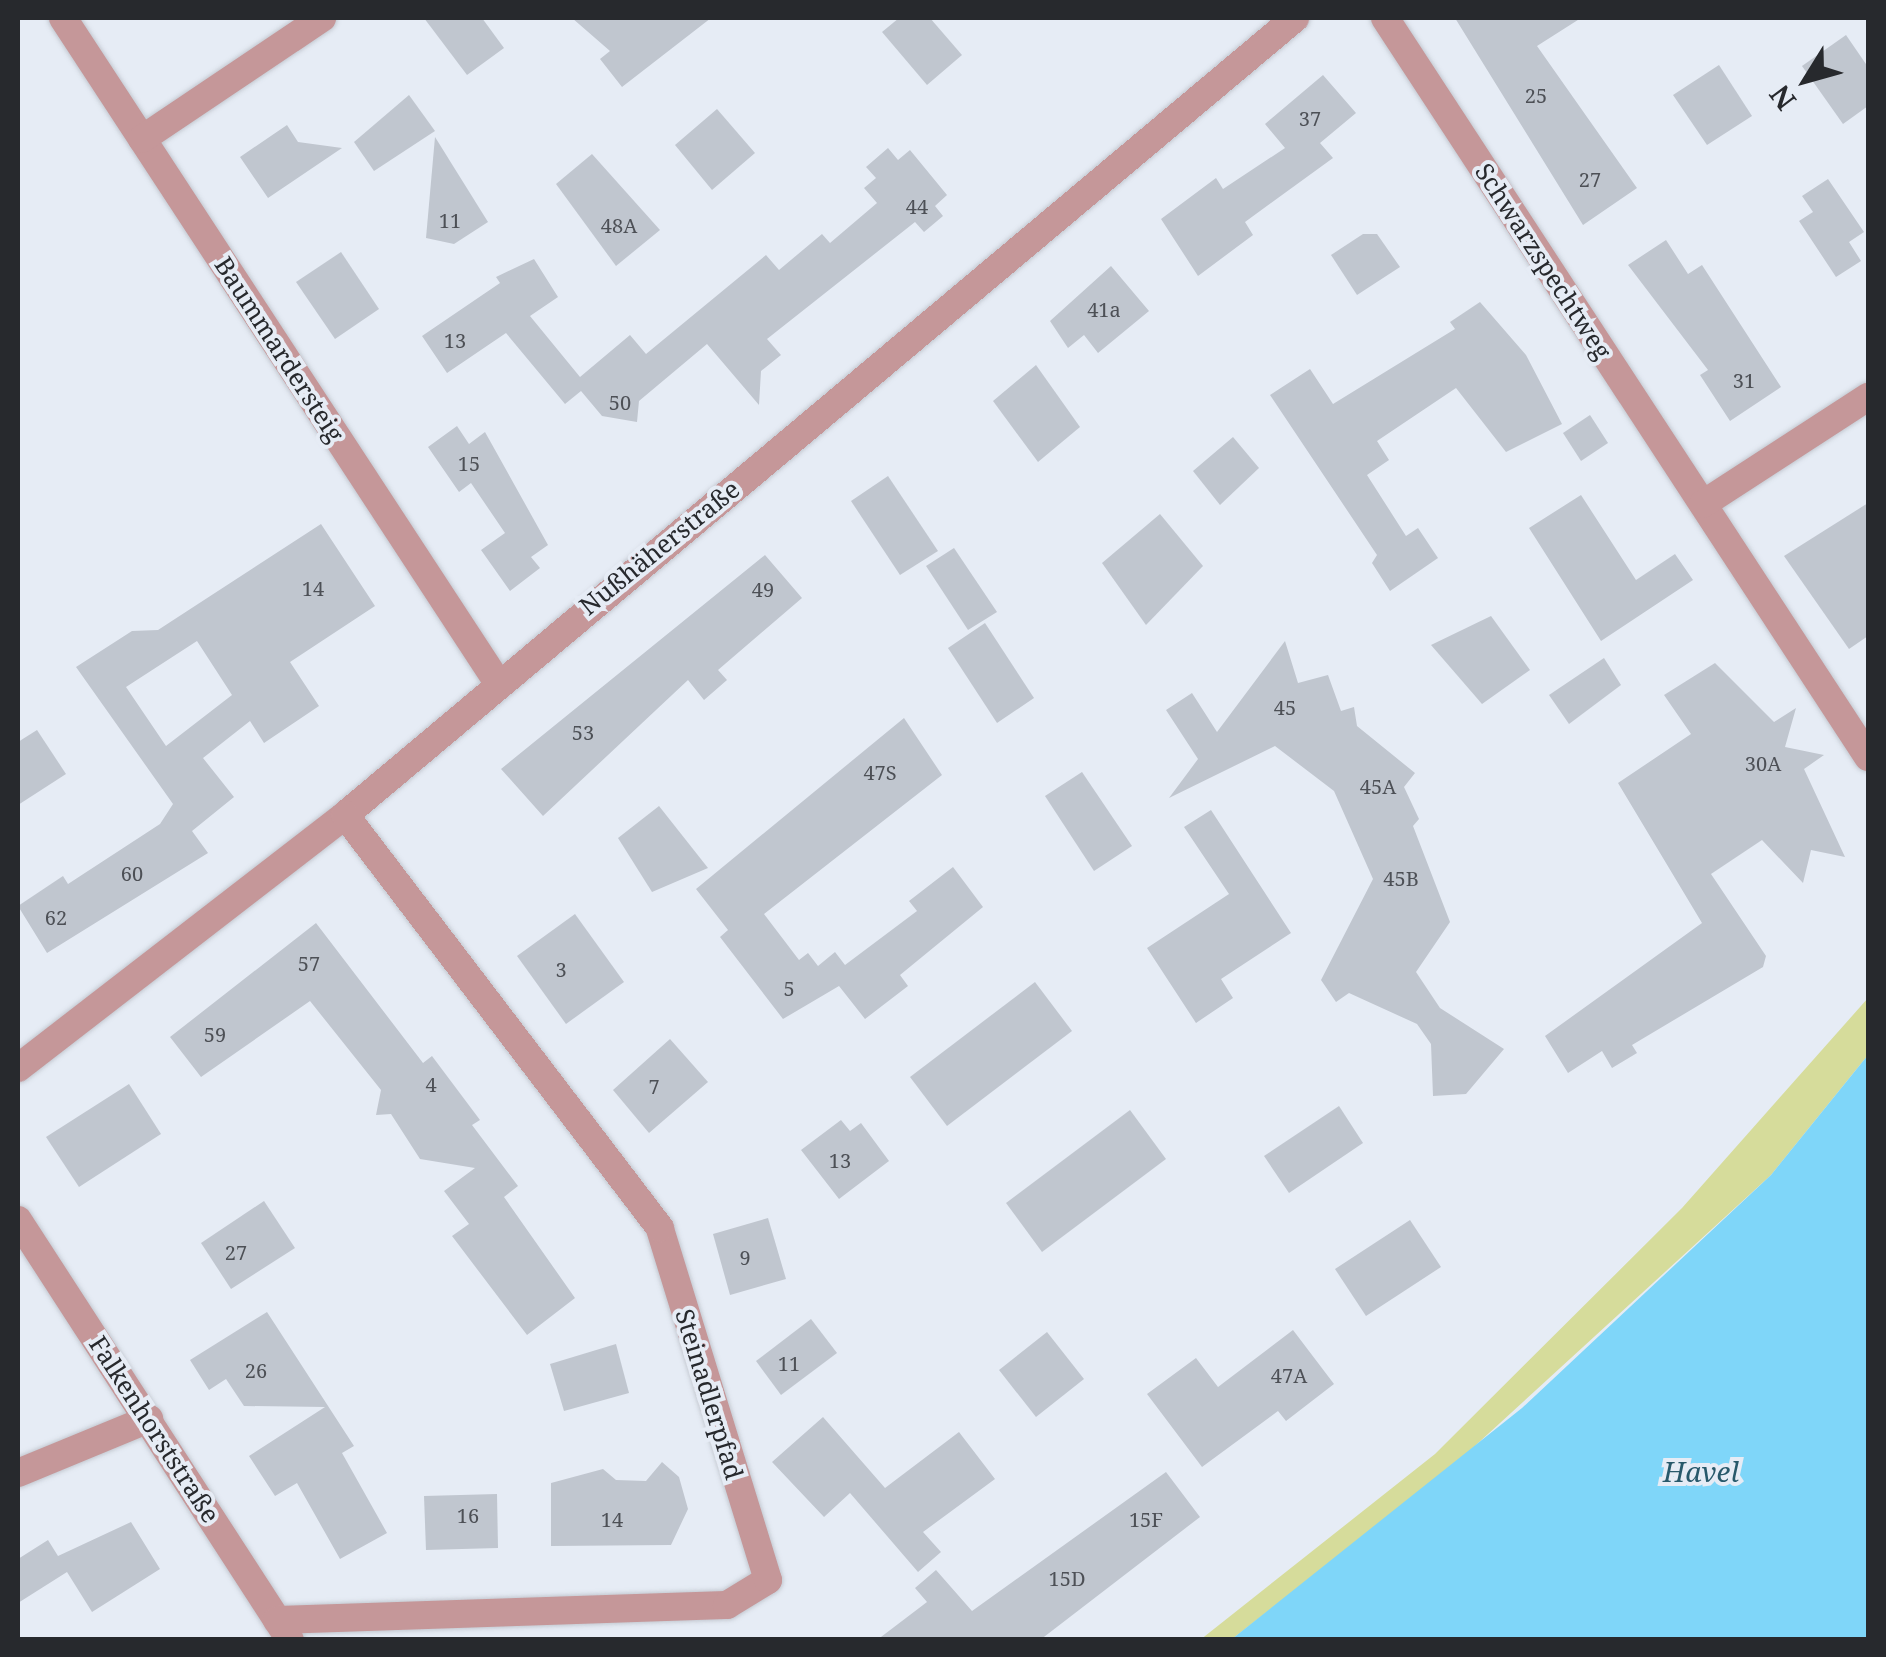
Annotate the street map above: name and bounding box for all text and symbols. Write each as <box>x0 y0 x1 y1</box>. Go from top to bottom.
north arrow <box>1756 30 1856 130</box>
text: N <box>1760 78 1804 118</box>
house number: 25 <box>1525 83 1547 107</box>
house number: 37 <box>1299 106 1321 130</box>
street label: Schwarzspechtweg <box>1470 158 1618 364</box>
house number: 27 <box>1579 167 1601 191</box>
house number: 44 <box>906 194 928 218</box>
house number: 11 <box>439 208 461 232</box>
house number: 48A <box>601 213 637 237</box>
street label: Baummardersteig <box>209 251 351 447</box>
house number: 41a <box>1087 297 1121 321</box>
house number: 13 <box>444 328 466 352</box>
house number: 31 <box>1733 368 1755 392</box>
house number: 50 <box>609 390 631 414</box>
house number: 15 <box>458 451 480 475</box>
street label: Nußhäherstraße <box>573 473 745 621</box>
house number: 14 <box>302 576 324 600</box>
house number: 49 <box>752 577 774 601</box>
house number: 45 <box>1274 695 1296 719</box>
house number: 53 <box>572 720 594 744</box>
house number: 30A <box>1745 751 1781 775</box>
house number: 47S <box>863 760 897 784</box>
house number: 45A <box>1360 774 1396 798</box>
house number: 60 <box>121 861 143 885</box>
house number: 45B <box>1383 866 1419 890</box>
house number: 62 <box>45 905 67 929</box>
house number: 57 <box>298 951 320 975</box>
house number: 3 <box>555 957 567 981</box>
house number: 5 <box>783 976 795 1000</box>
house number: 59 <box>204 1022 226 1046</box>
house number: 4 <box>425 1072 437 1096</box>
house number: 7 <box>648 1074 660 1098</box>
house number: 13 <box>829 1148 851 1172</box>
house number: 27 <box>225 1240 247 1264</box>
house number: 9 <box>739 1245 751 1269</box>
street label: Steinadlerpfad <box>670 1305 750 1483</box>
street label: Falkenhorststraße <box>84 1330 226 1528</box>
house number: 11 <box>778 1351 800 1375</box>
house number: 26 <box>245 1358 267 1382</box>
house number: 47A <box>1271 1363 1307 1387</box>
water label: Havel <box>1663 1454 1739 1488</box>
house number: 16 <box>457 1503 479 1527</box>
house number: 14 <box>601 1507 623 1531</box>
house number: 15F <box>1129 1507 1163 1531</box>
house number: 15D <box>1049 1566 1085 1590</box>

